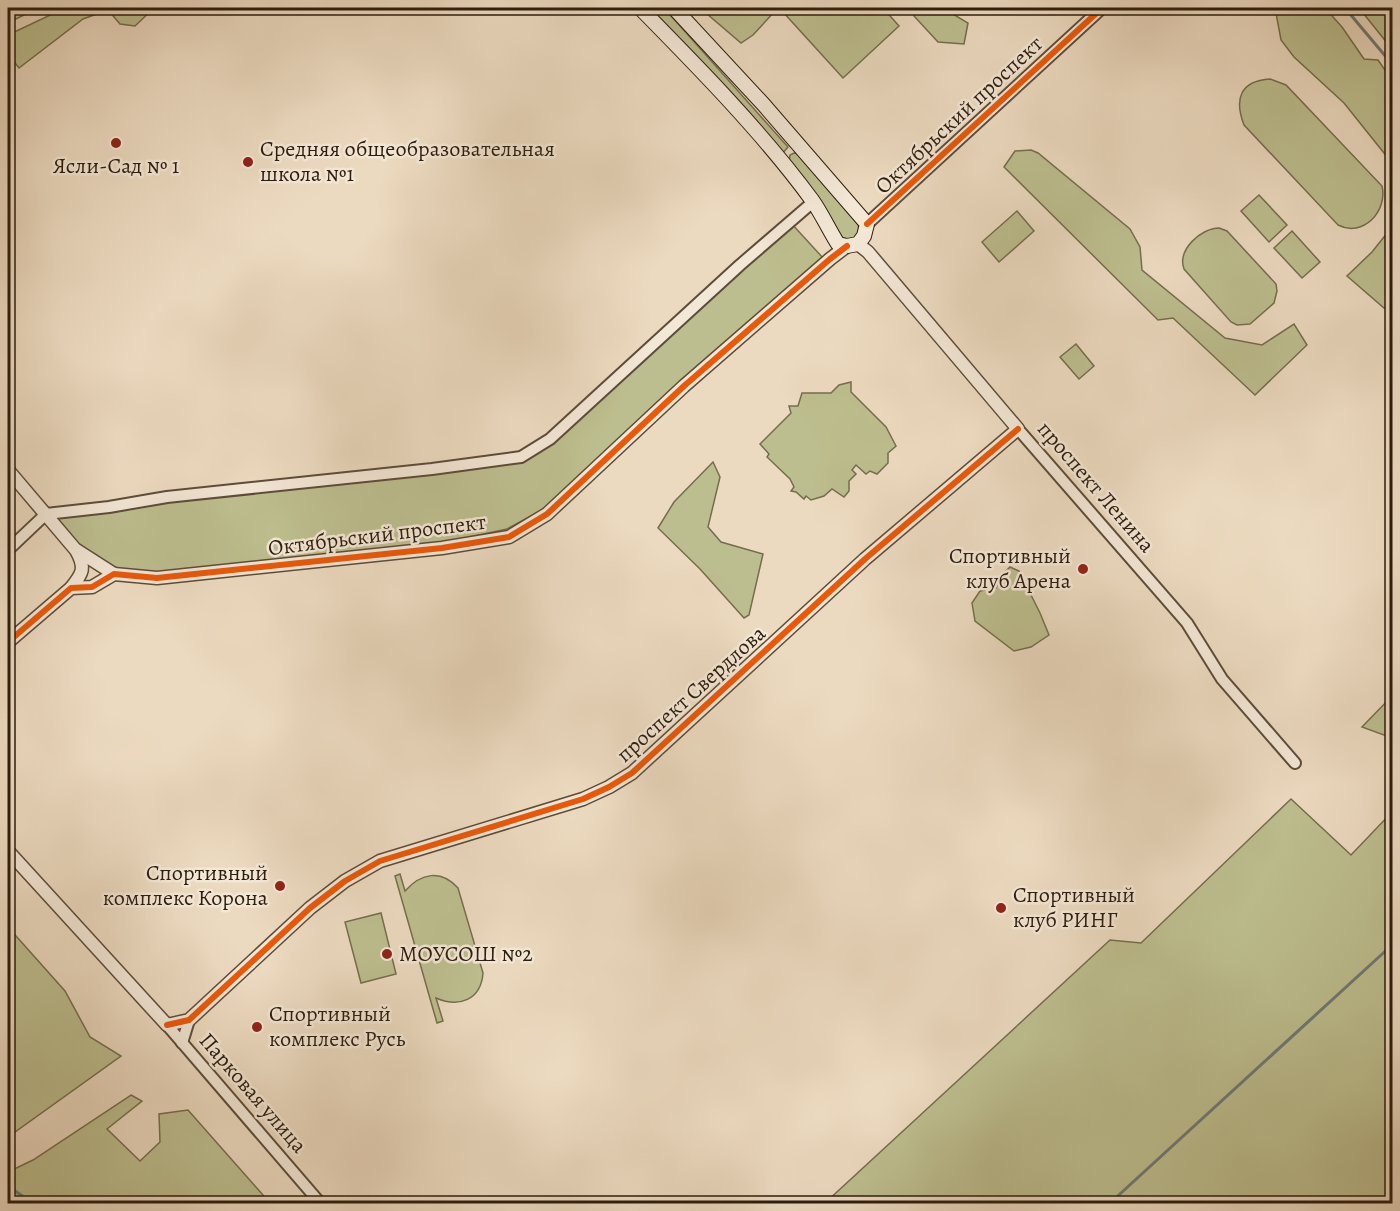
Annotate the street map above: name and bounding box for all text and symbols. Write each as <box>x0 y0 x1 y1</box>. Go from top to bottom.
street label: Октябрьский проспект <box>869 29 1050 201</box>
place label: Средняя общеобразовательная школа №1 <box>260 134 555 189</box>
marker: Ясли-Сад № 1 <box>109 136 123 150</box>
place label: Ясли-Сад № 1 <box>53 151 179 181</box>
marker: Средняя общеобразовательная школа №1 <box>241 155 255 169</box>
street label: проспект Ленина <box>1030 415 1162 560</box>
street label: Октябрьский проспект <box>266 507 488 563</box>
place label: Спортивный клуб Арена <box>949 541 1072 596</box>
marker: Спортивный клуб Арена <box>1076 562 1090 576</box>
street label: проспект Свердлова <box>610 618 773 769</box>
place label: Спортивный комплекс Корона <box>103 858 269 913</box>
marker: Спортивный комплекс Корона <box>273 879 287 893</box>
place label: Спортивный клуб РИНГ <box>1013 880 1135 935</box>
marker: Спортивный клуб РИНГ <box>994 901 1008 915</box>
place label: МОУСОШ №2 <box>399 939 533 969</box>
marker: МОУСОШ №2 <box>380 947 394 961</box>
place label: Спортивный комплекс Русь <box>269 999 406 1054</box>
marker: Спортивный комплекс Русь <box>250 1020 264 1034</box>
street label: Парковая улица <box>192 1026 314 1160</box>

